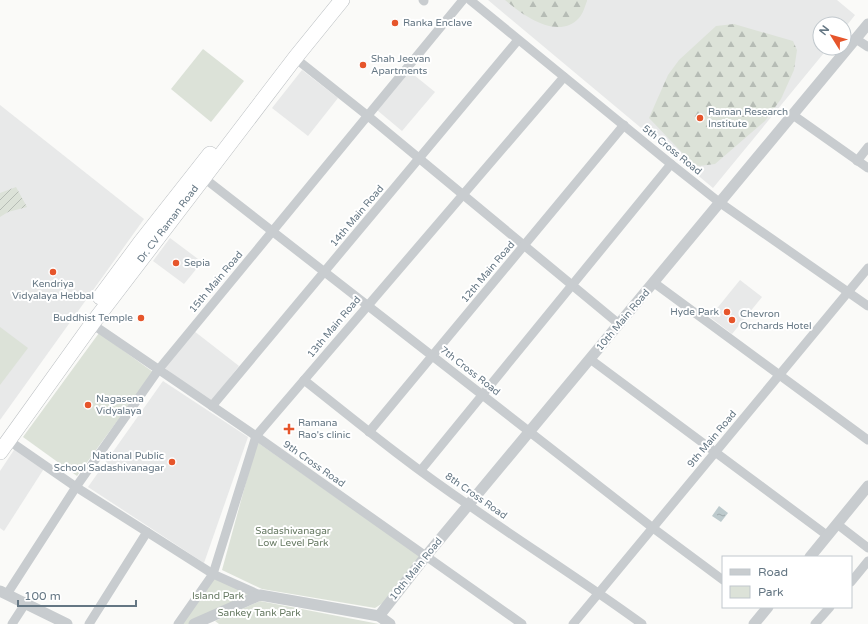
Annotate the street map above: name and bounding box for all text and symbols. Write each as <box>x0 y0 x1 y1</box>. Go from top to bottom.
north arrow <box>812 16 852 56</box>
place label: Ranka Enclave <box>403 17 472 29</box>
marker: Ranka Enclave <box>390 18 400 28</box>
text: N <box>817 23 832 38</box>
place label: Shah Jeevan Apartments <box>371 53 430 77</box>
marker: Shah Jeevan Apartments <box>358 60 368 70</box>
place label: Raman Research Institute <box>708 106 788 130</box>
marker: Raman Research Institute <box>695 113 705 123</box>
street label: 5th Cross Road <box>640 122 704 178</box>
street label: Dr. CV Raman Road <box>135 183 201 265</box>
street label: 14th Main Road <box>328 183 386 249</box>
street label: 12th Main Road <box>459 239 517 305</box>
street label: 15th Main Road <box>187 249 245 315</box>
place label: Sepia <box>184 257 210 269</box>
marker: Sepia <box>171 258 181 268</box>
marker: Kendriya Vidyalaya Hebbal <box>48 267 58 277</box>
place label: Kendriya Vidyalaya Hebbal <box>12 278 94 302</box>
street label: 10th Main Road <box>594 287 652 353</box>
street label: 13th Main Road <box>305 294 363 360</box>
place label: Hyde Park <box>670 306 720 318</box>
marker: Hyde Park <box>722 307 732 317</box>
place label: Chevron Orchards Hotel <box>740 308 812 332</box>
place label: Buddhist Temple <box>53 312 133 324</box>
marker: Buddhist Temple <box>136 313 146 323</box>
marker: Chevron Orchards Hotel <box>727 315 737 325</box>
street label: 7th Cross Road <box>438 344 502 398</box>
place label: Nagasena Vidyalaya <box>96 393 144 417</box>
marker: Nagasena Vidyalaya <box>83 400 93 410</box>
street label: 9th Main Road <box>685 408 739 470</box>
place label: Ramana Rao's clinic <box>298 417 351 441</box>
marker: Ramana Rao's clinic <box>283 423 295 435</box>
street label: 9th Cross Road <box>281 438 347 490</box>
place label: National Public School Sadashivanagar <box>54 450 164 474</box>
marker: National Public School Sadashivanagar <box>167 457 177 467</box>
street label: 8th Cross Road <box>443 470 509 522</box>
park label: Sadashivanagar Low Level Park <box>255 525 331 549</box>
street label: 10th Main Road <box>387 535 445 603</box>
legend <box>722 556 852 608</box>
text: Road <box>758 565 788 579</box>
scale bar <box>18 582 136 608</box>
text: Park <box>758 585 784 599</box>
text: 100 m <box>24 589 61 603</box>
park label: Island Park <box>192 590 245 602</box>
park label: Sankey Tank Park <box>217 607 301 619</box>

